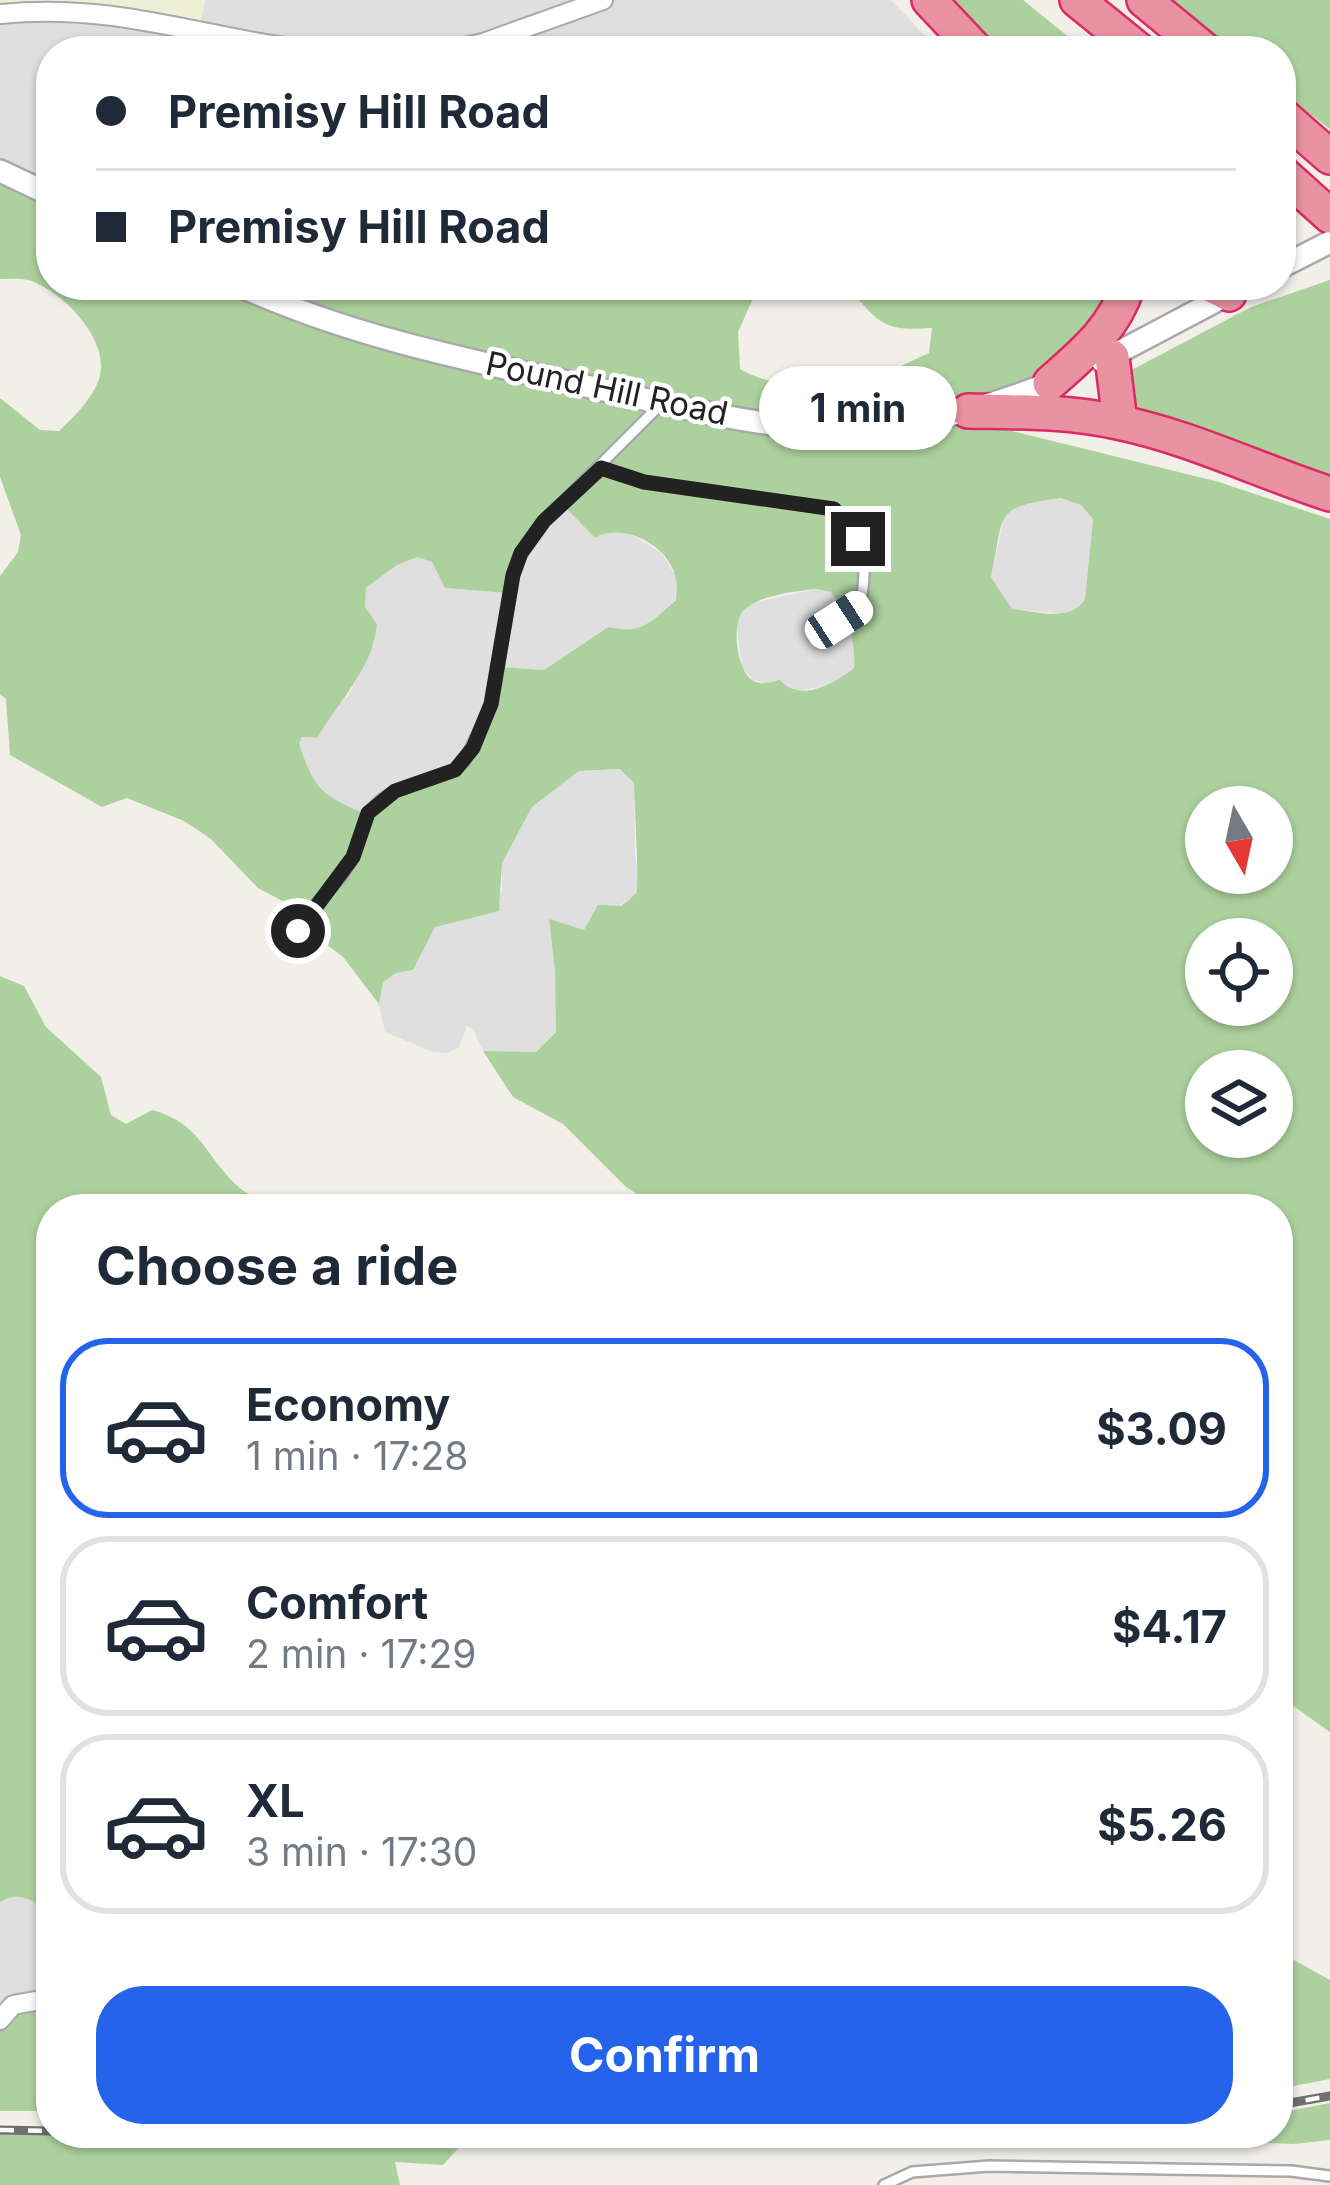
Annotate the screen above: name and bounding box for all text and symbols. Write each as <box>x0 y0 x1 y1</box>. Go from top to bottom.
text: Premisy Hill Road <box>168 84 550 139</box>
text: Premisy Hill Road <box>168 199 550 254</box>
street label: Pound Hill Road <box>482 343 732 433</box>
callout: 1 min <box>759 365 957 449</box>
text: 1 min <box>810 384 906 431</box>
route end <box>831 512 885 566</box>
car <box>799 585 879 655</box>
north arrow <box>1185 786 1293 894</box>
map controls <box>1185 786 1293 1158</box>
route start <box>271 904 325 958</box>
button: locate <box>1185 918 1293 1026</box>
button: layers <box>1185 1050 1293 1158</box>
text: Choose a ride <box>96 1233 458 1298</box>
icon: car <box>102 1374 210 1482</box>
text: Economy <box>246 1377 450 1432</box>
text: $3.09 <box>1096 1401 1227 1456</box>
text: 1 min · 17:28 <box>246 1432 468 1479</box>
icon: car <box>102 1572 210 1680</box>
text: Comfort <box>246 1575 428 1630</box>
text: $4.17 <box>1112 1599 1227 1654</box>
text: 2 min · 17:29 <box>246 1630 476 1677</box>
icon: car <box>102 1770 210 1878</box>
text: XL <box>246 1773 305 1828</box>
text: $5.26 <box>1097 1797 1227 1852</box>
text: 3 min · 17:30 <box>246 1828 477 1875</box>
button: Confirm <box>96 1986 1233 2124</box>

